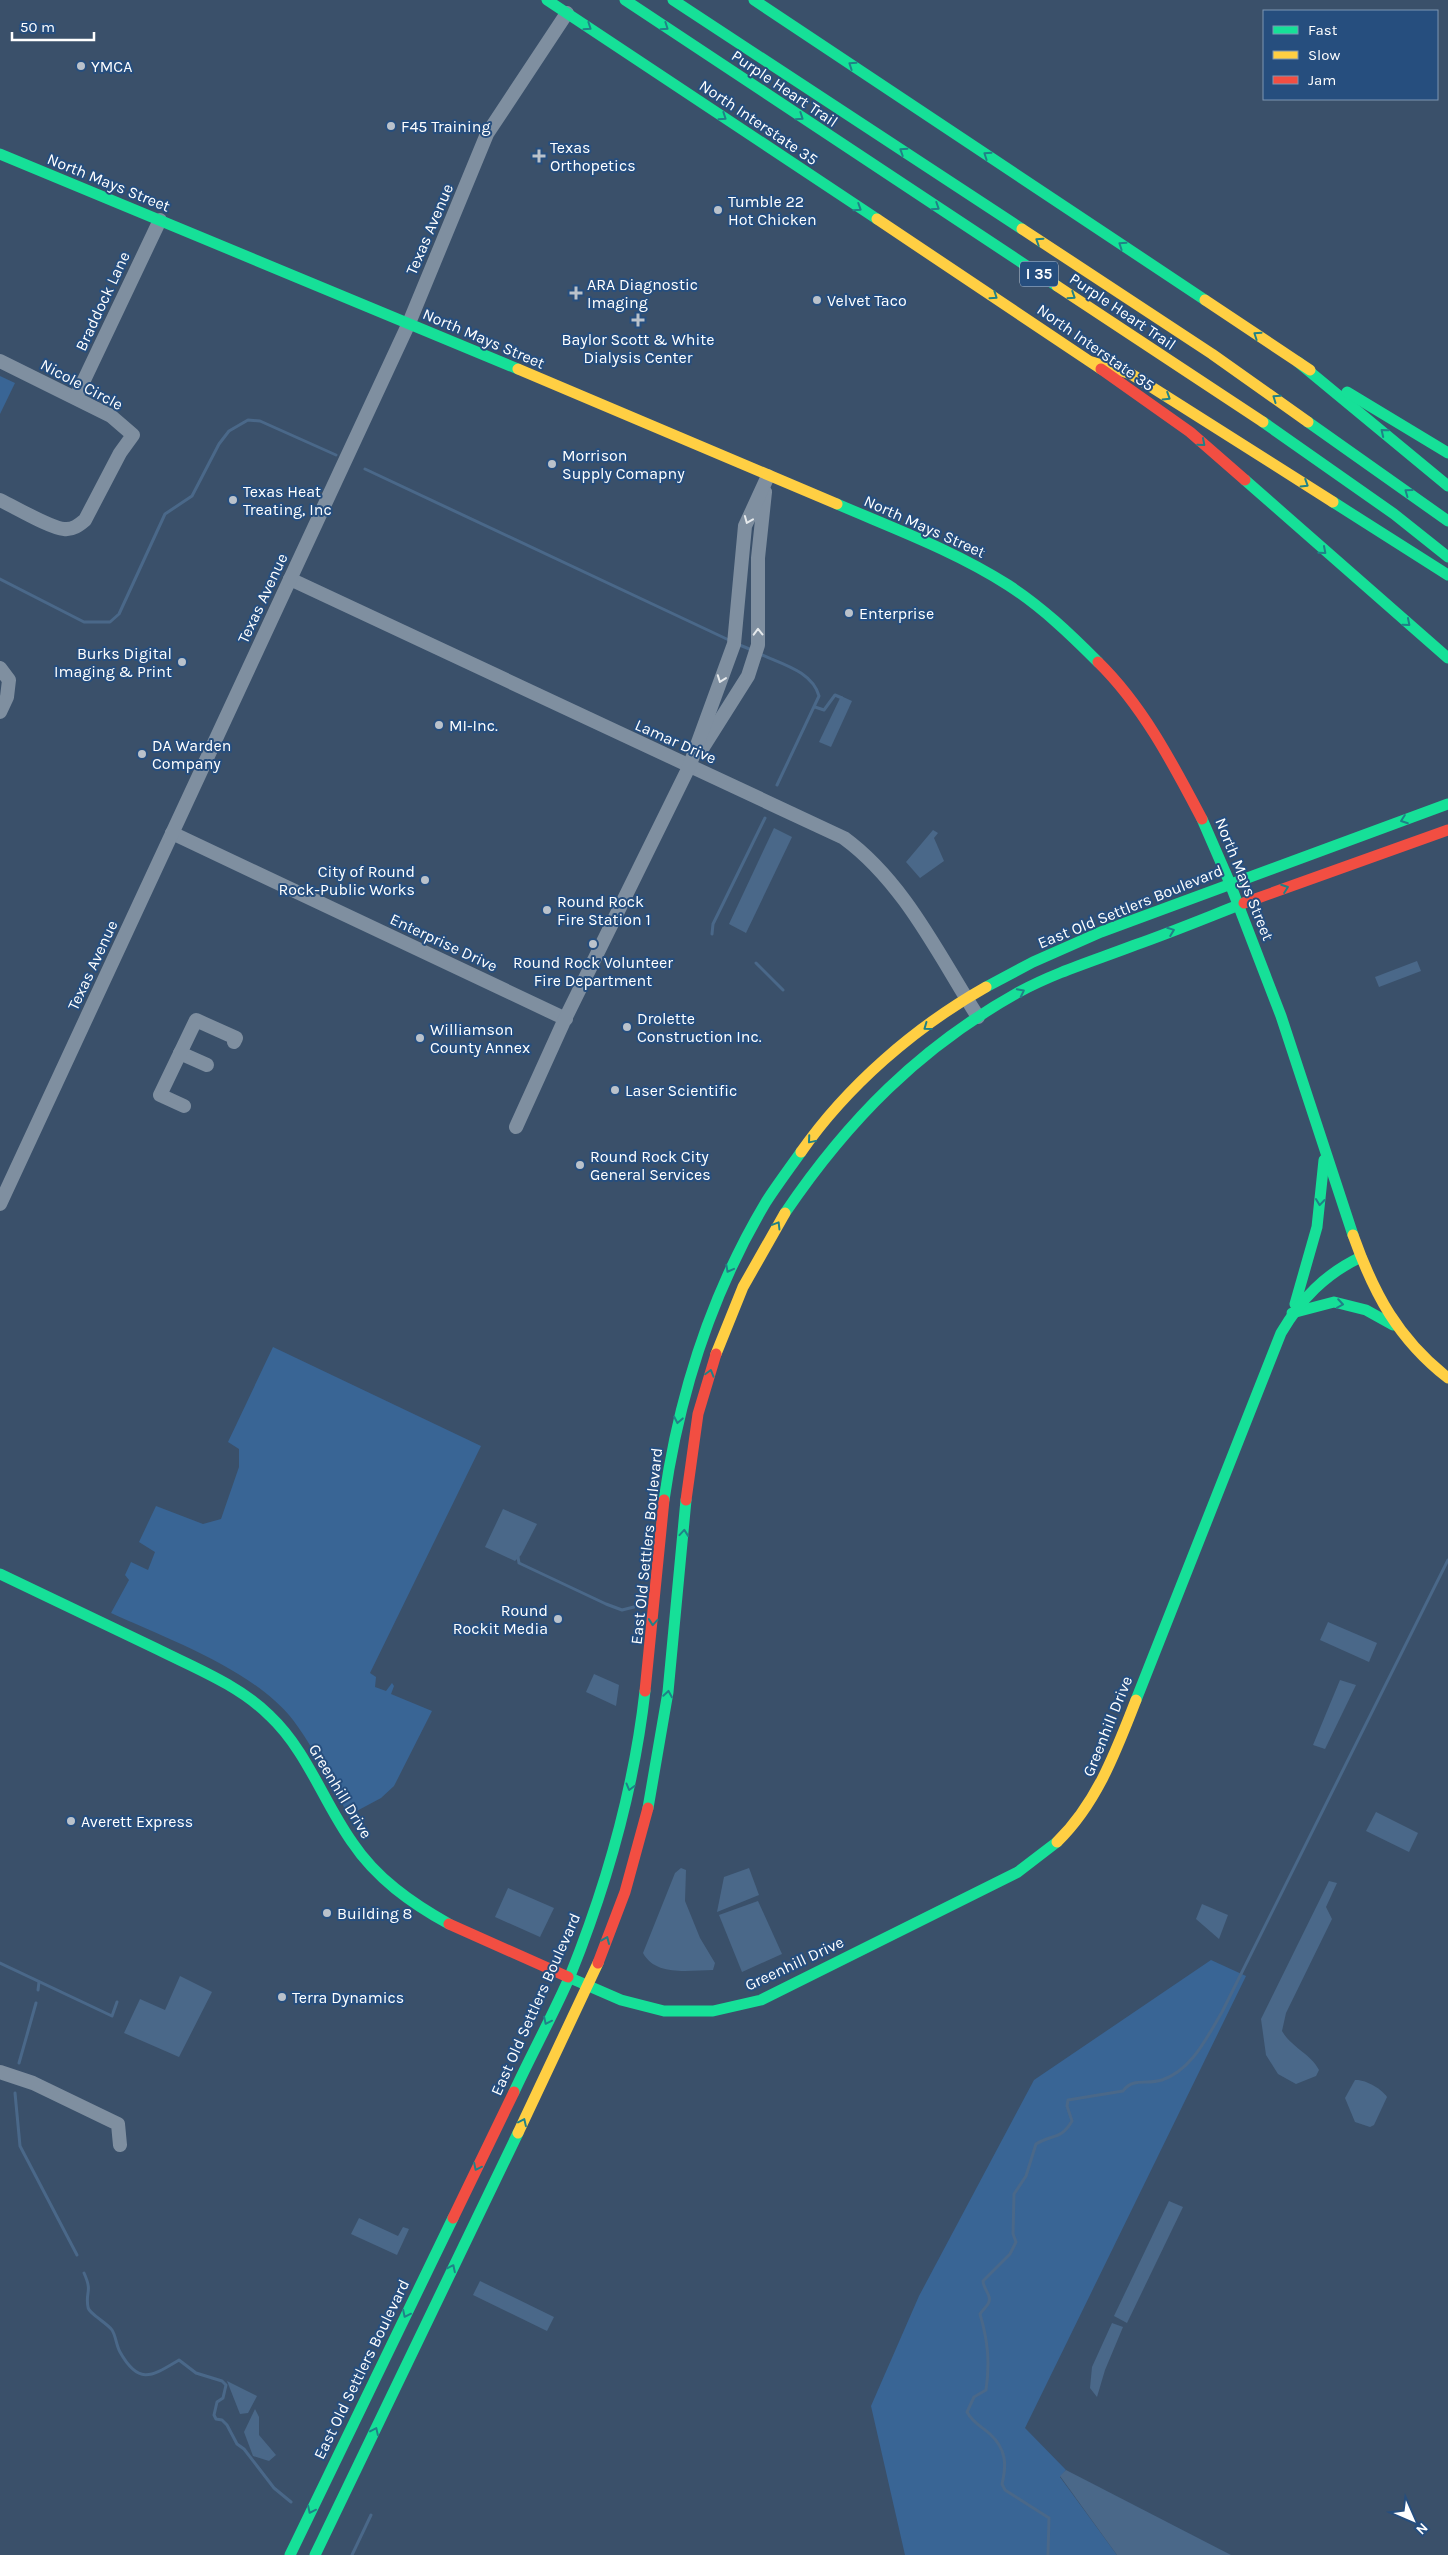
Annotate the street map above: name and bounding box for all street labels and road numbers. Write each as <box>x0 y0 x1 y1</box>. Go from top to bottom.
street label: Purple Heart Trail <box>728 46 842 131</box>
street label: North Interstate 35 <box>696 76 822 169</box>
street label: North Mays Street <box>45 149 173 216</box>
street label: Texas Avenue <box>402 181 457 278</box>
street label: Braddock Lane <box>71 248 134 354</box>
road number: I 35 <box>1020 262 1058 286</box>
street label: Purple Heart Trail <box>1066 269 1180 354</box>
street label: North Interstate 35 <box>1033 300 1158 395</box>
street label: North Mays Street <box>420 304 548 373</box>
street label: Nicole Circle <box>37 355 126 414</box>
street label: North Mays Street <box>861 491 988 562</box>
street label: Texas Avenue <box>233 550 292 646</box>
street label: Lamar Drive <box>632 715 719 768</box>
street label: North Mays Street <box>1211 815 1278 943</box>
street label: East Old Settlers Boulevard <box>1035 861 1225 952</box>
street label: Enterprise Drive <box>387 909 501 976</box>
street label: Texas Avenue <box>63 917 122 1013</box>
street label: East Old Settlers Boulevard <box>627 1447 666 1645</box>
street label: Greenhill Drive <box>1079 1673 1136 1779</box>
street label: Greenhill Drive <box>305 1741 376 1842</box>
street label: East Old Settlers Boulevard <box>487 1910 584 2098</box>
street label: Greenhill Drive <box>742 1932 847 1995</box>
street label: East Old Settlers Boulevard <box>310 2276 413 2462</box>

